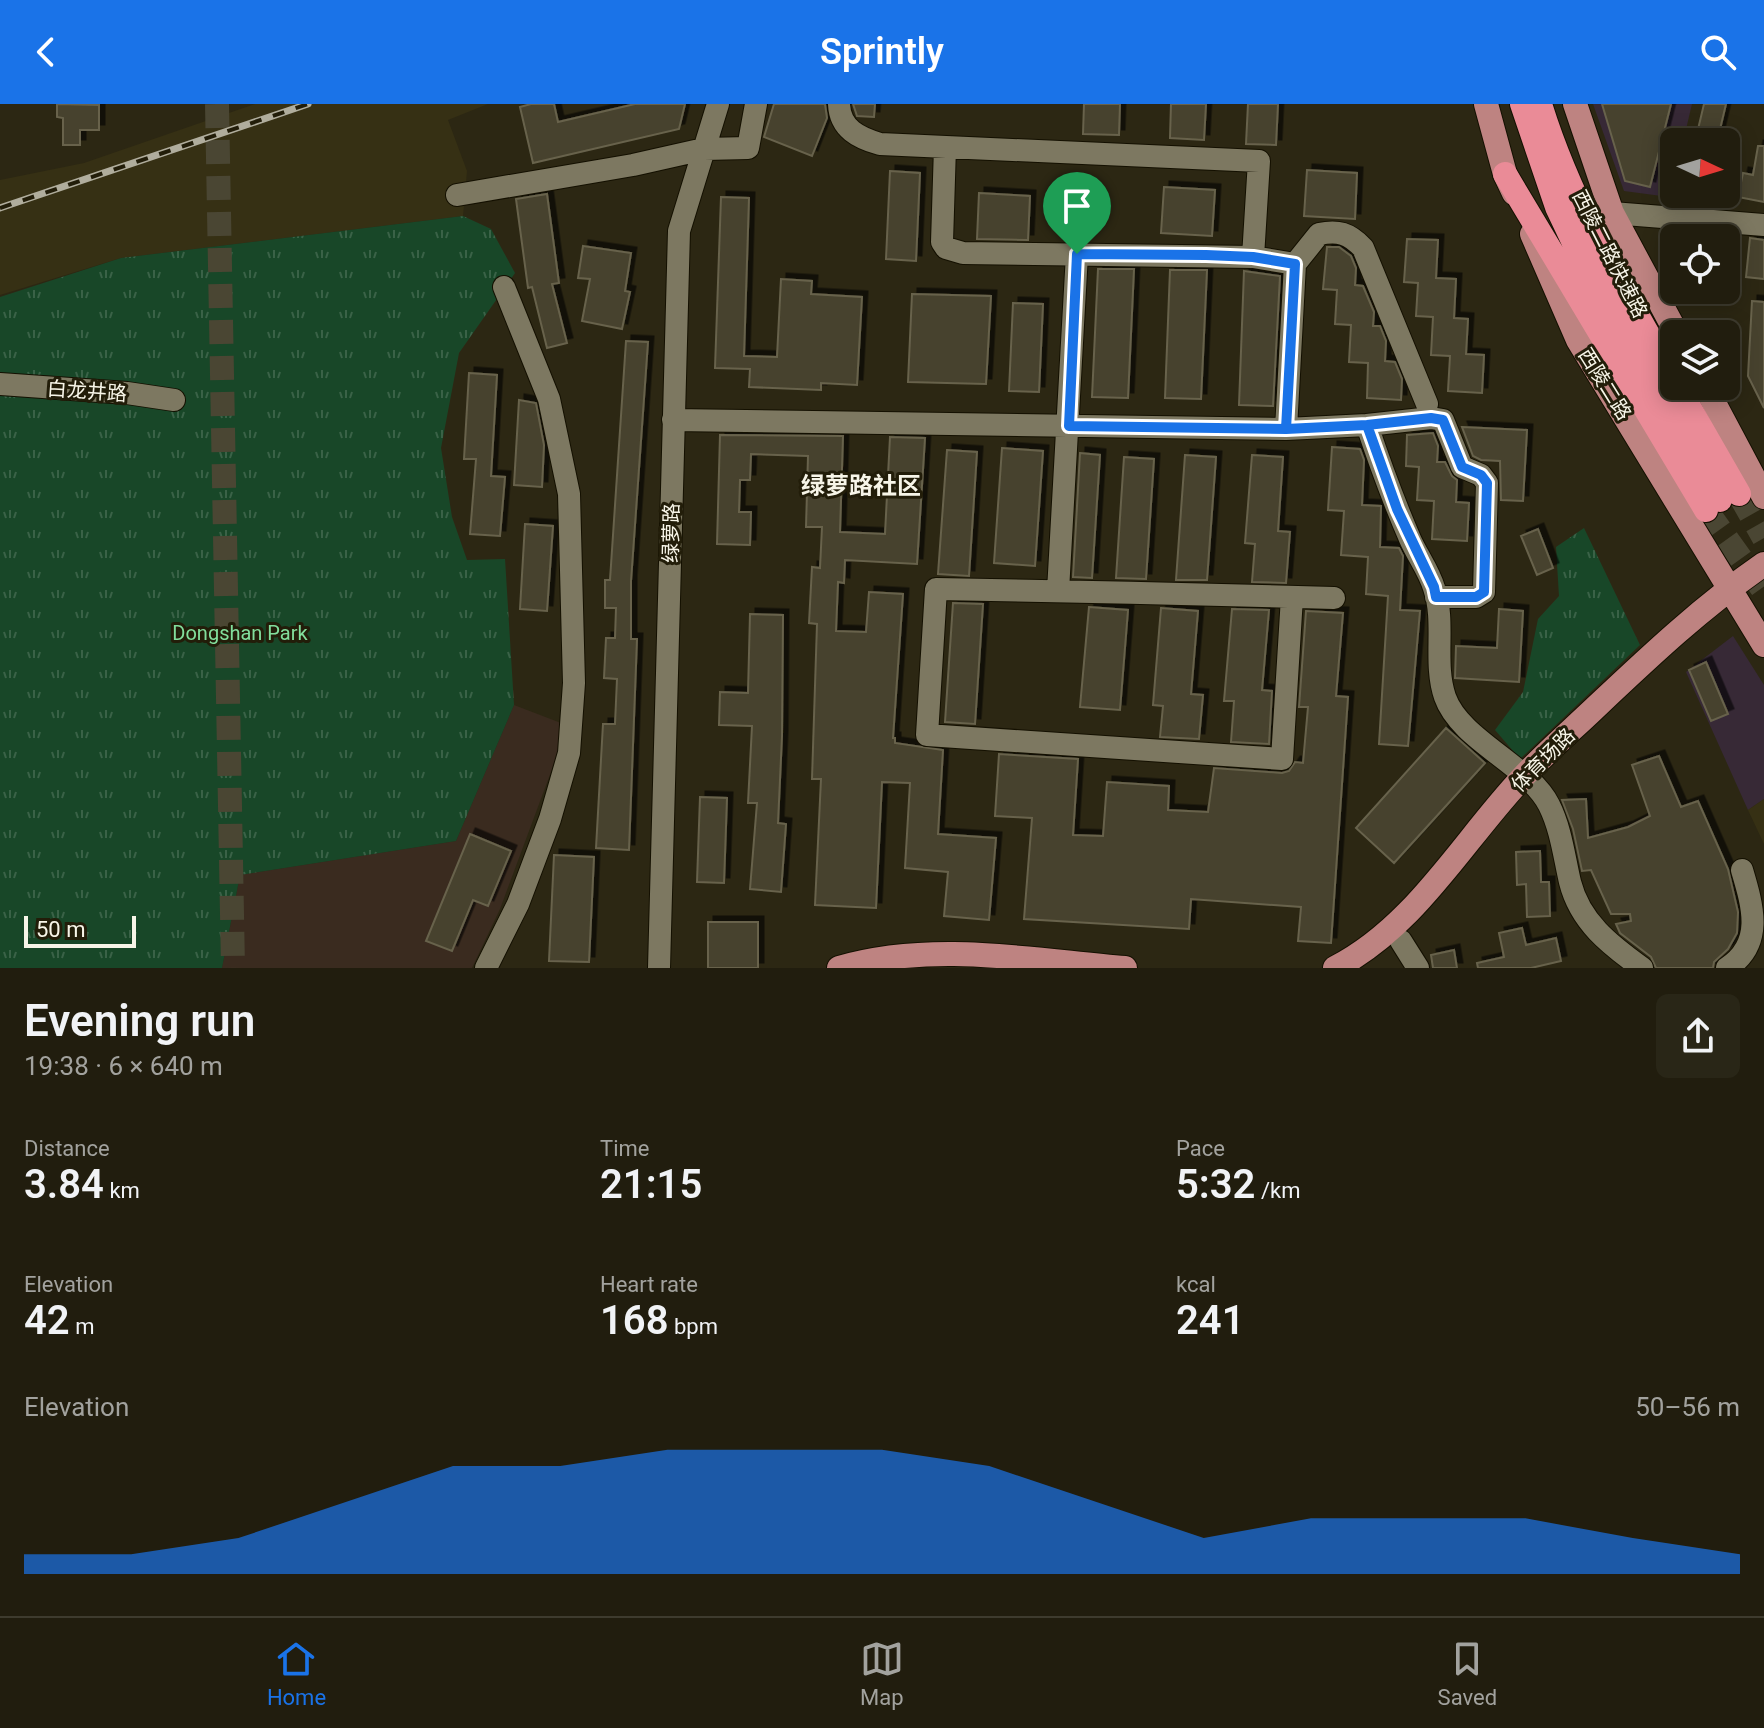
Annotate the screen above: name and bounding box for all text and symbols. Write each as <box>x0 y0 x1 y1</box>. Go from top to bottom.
icon: back <box>24 30 68 74</box>
icon: search <box>1696 30 1740 74</box>
text: Sprintly <box>820 31 944 73</box>
north arrow <box>1660 128 1740 208</box>
map controls <box>1660 128 1740 400</box>
pin <box>1043 172 1111 254</box>
icon: arrive <box>1055 184 1099 228</box>
street label: 西陵二路快速路 <box>1568 186 1652 322</box>
button: locate <box>1660 224 1740 304</box>
button: layers <box>1660 320 1740 400</box>
street label: 西陵二路 <box>1574 344 1636 424</box>
street label: 白龙井路 <box>46 376 128 406</box>
district label: 绿萝路社区 <box>801 472 921 500</box>
street label: 绿萝路 <box>658 503 684 563</box>
park label: Dongshan Park <box>172 621 309 645</box>
street label: 体育场路 <box>1506 723 1580 797</box>
scale bar <box>24 912 136 948</box>
text: 50 m <box>36 917 85 942</box>
button: share <box>1656 994 1740 1078</box>
text: Evening run <box>24 995 255 1047</box>
text: 19:38 · 6 × 640 m <box>24 1051 223 1081</box>
text: Distance <box>24 1136 110 1161</box>
text: Time <box>600 1136 649 1161</box>
text: Pace <box>1176 1136 1225 1161</box>
text: 3.84 <box>24 1161 104 1208</box>
text: 21:15 <box>600 1161 702 1208</box>
text: 5:32 <box>1176 1161 1255 1208</box>
text: km <box>104 1178 140 1203</box>
text: /km <box>1255 1178 1300 1203</box>
text: Elevation <box>24 1272 113 1297</box>
text: Heart rate <box>600 1272 698 1297</box>
text: kcal <box>1176 1272 1216 1297</box>
text: 42 <box>24 1297 70 1344</box>
text: 168 <box>600 1297 669 1344</box>
text: 241 <box>1176 1297 1245 1344</box>
text: m <box>70 1314 94 1339</box>
text: bpm <box>669 1314 718 1339</box>
text: Elevation <box>24 1392 129 1422</box>
text: 50–56 m <box>1635 1392 1740 1422</box>
tab: Home <box>267 1637 326 1710</box>
tab: Map <box>860 1637 904 1710</box>
tab: Saved <box>1438 1637 1497 1710</box>

